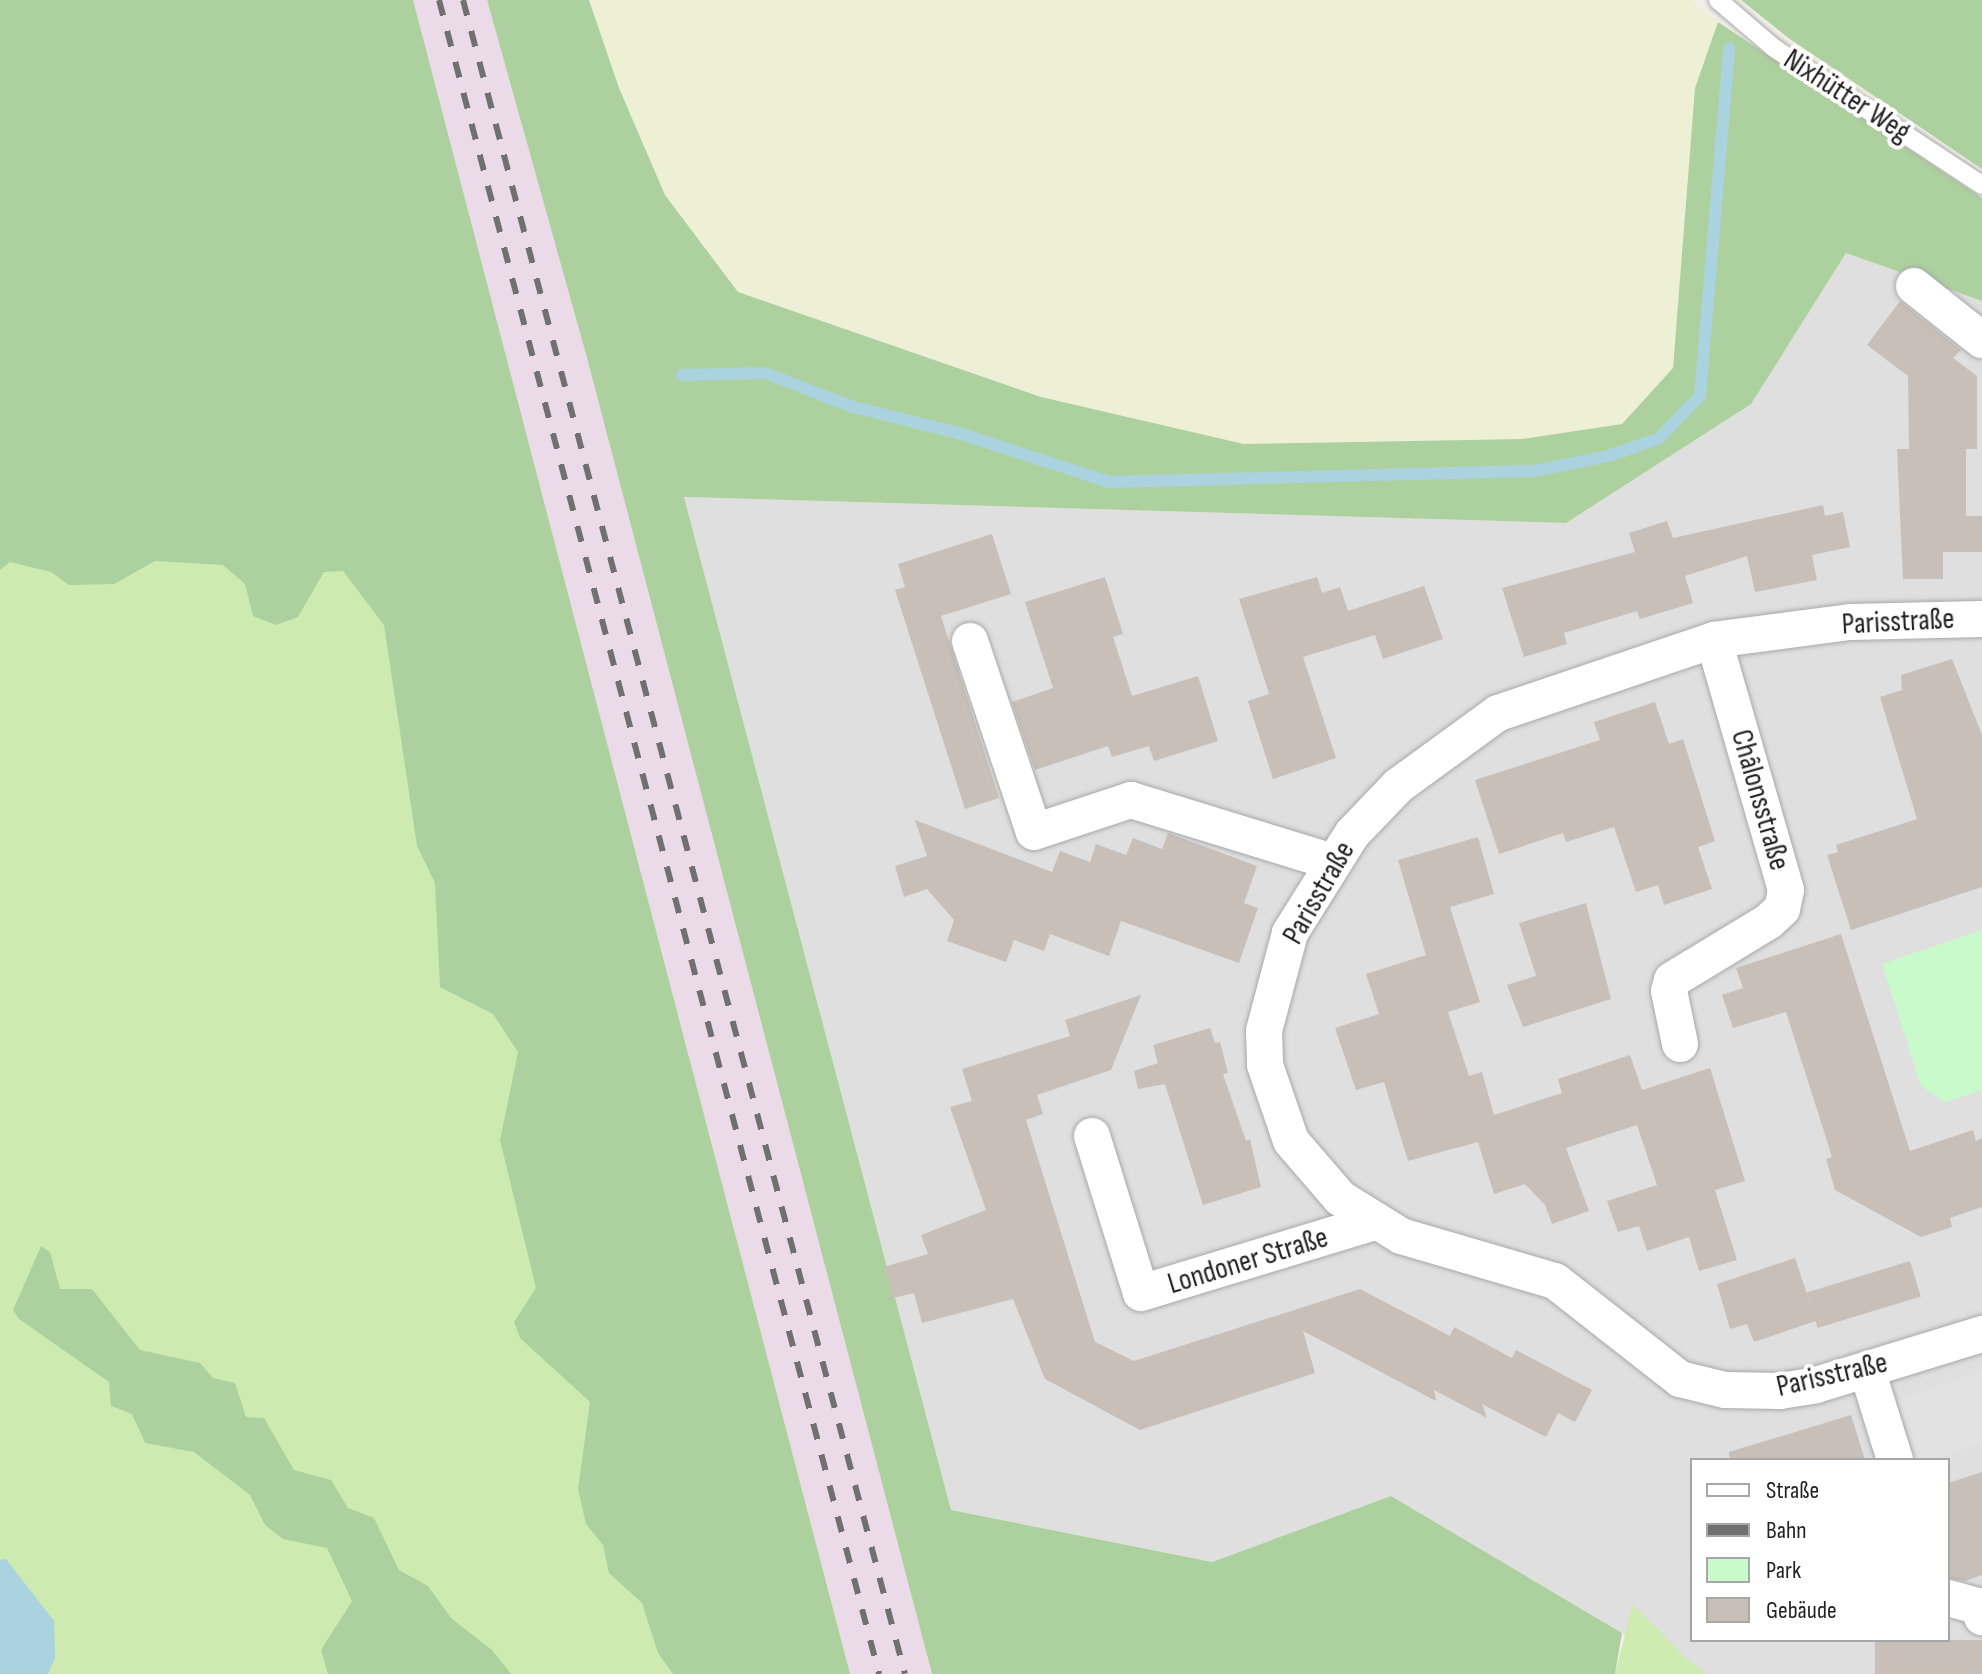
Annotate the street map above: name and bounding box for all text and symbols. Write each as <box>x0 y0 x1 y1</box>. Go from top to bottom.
street label: Nixhütter Weg <box>1777 42 1917 150</box>
street label: Parisstraße <box>1841 601 1955 643</box>
street label: Châlonsstraße <box>1723 726 1797 874</box>
street label: Parisstraße <box>1275 835 1363 951</box>
street label: Londoner Straße <box>1164 1220 1332 1302</box>
street label: Parisstraße <box>1773 1345 1891 1405</box>
legend <box>1690 1458 1950 1642</box>
text: Straße <box>1766 1476 1819 1505</box>
text: Bahn <box>1766 1516 1807 1545</box>
text: Park <box>1766 1556 1801 1585</box>
text: Gebäude <box>1766 1596 1837 1625</box>

